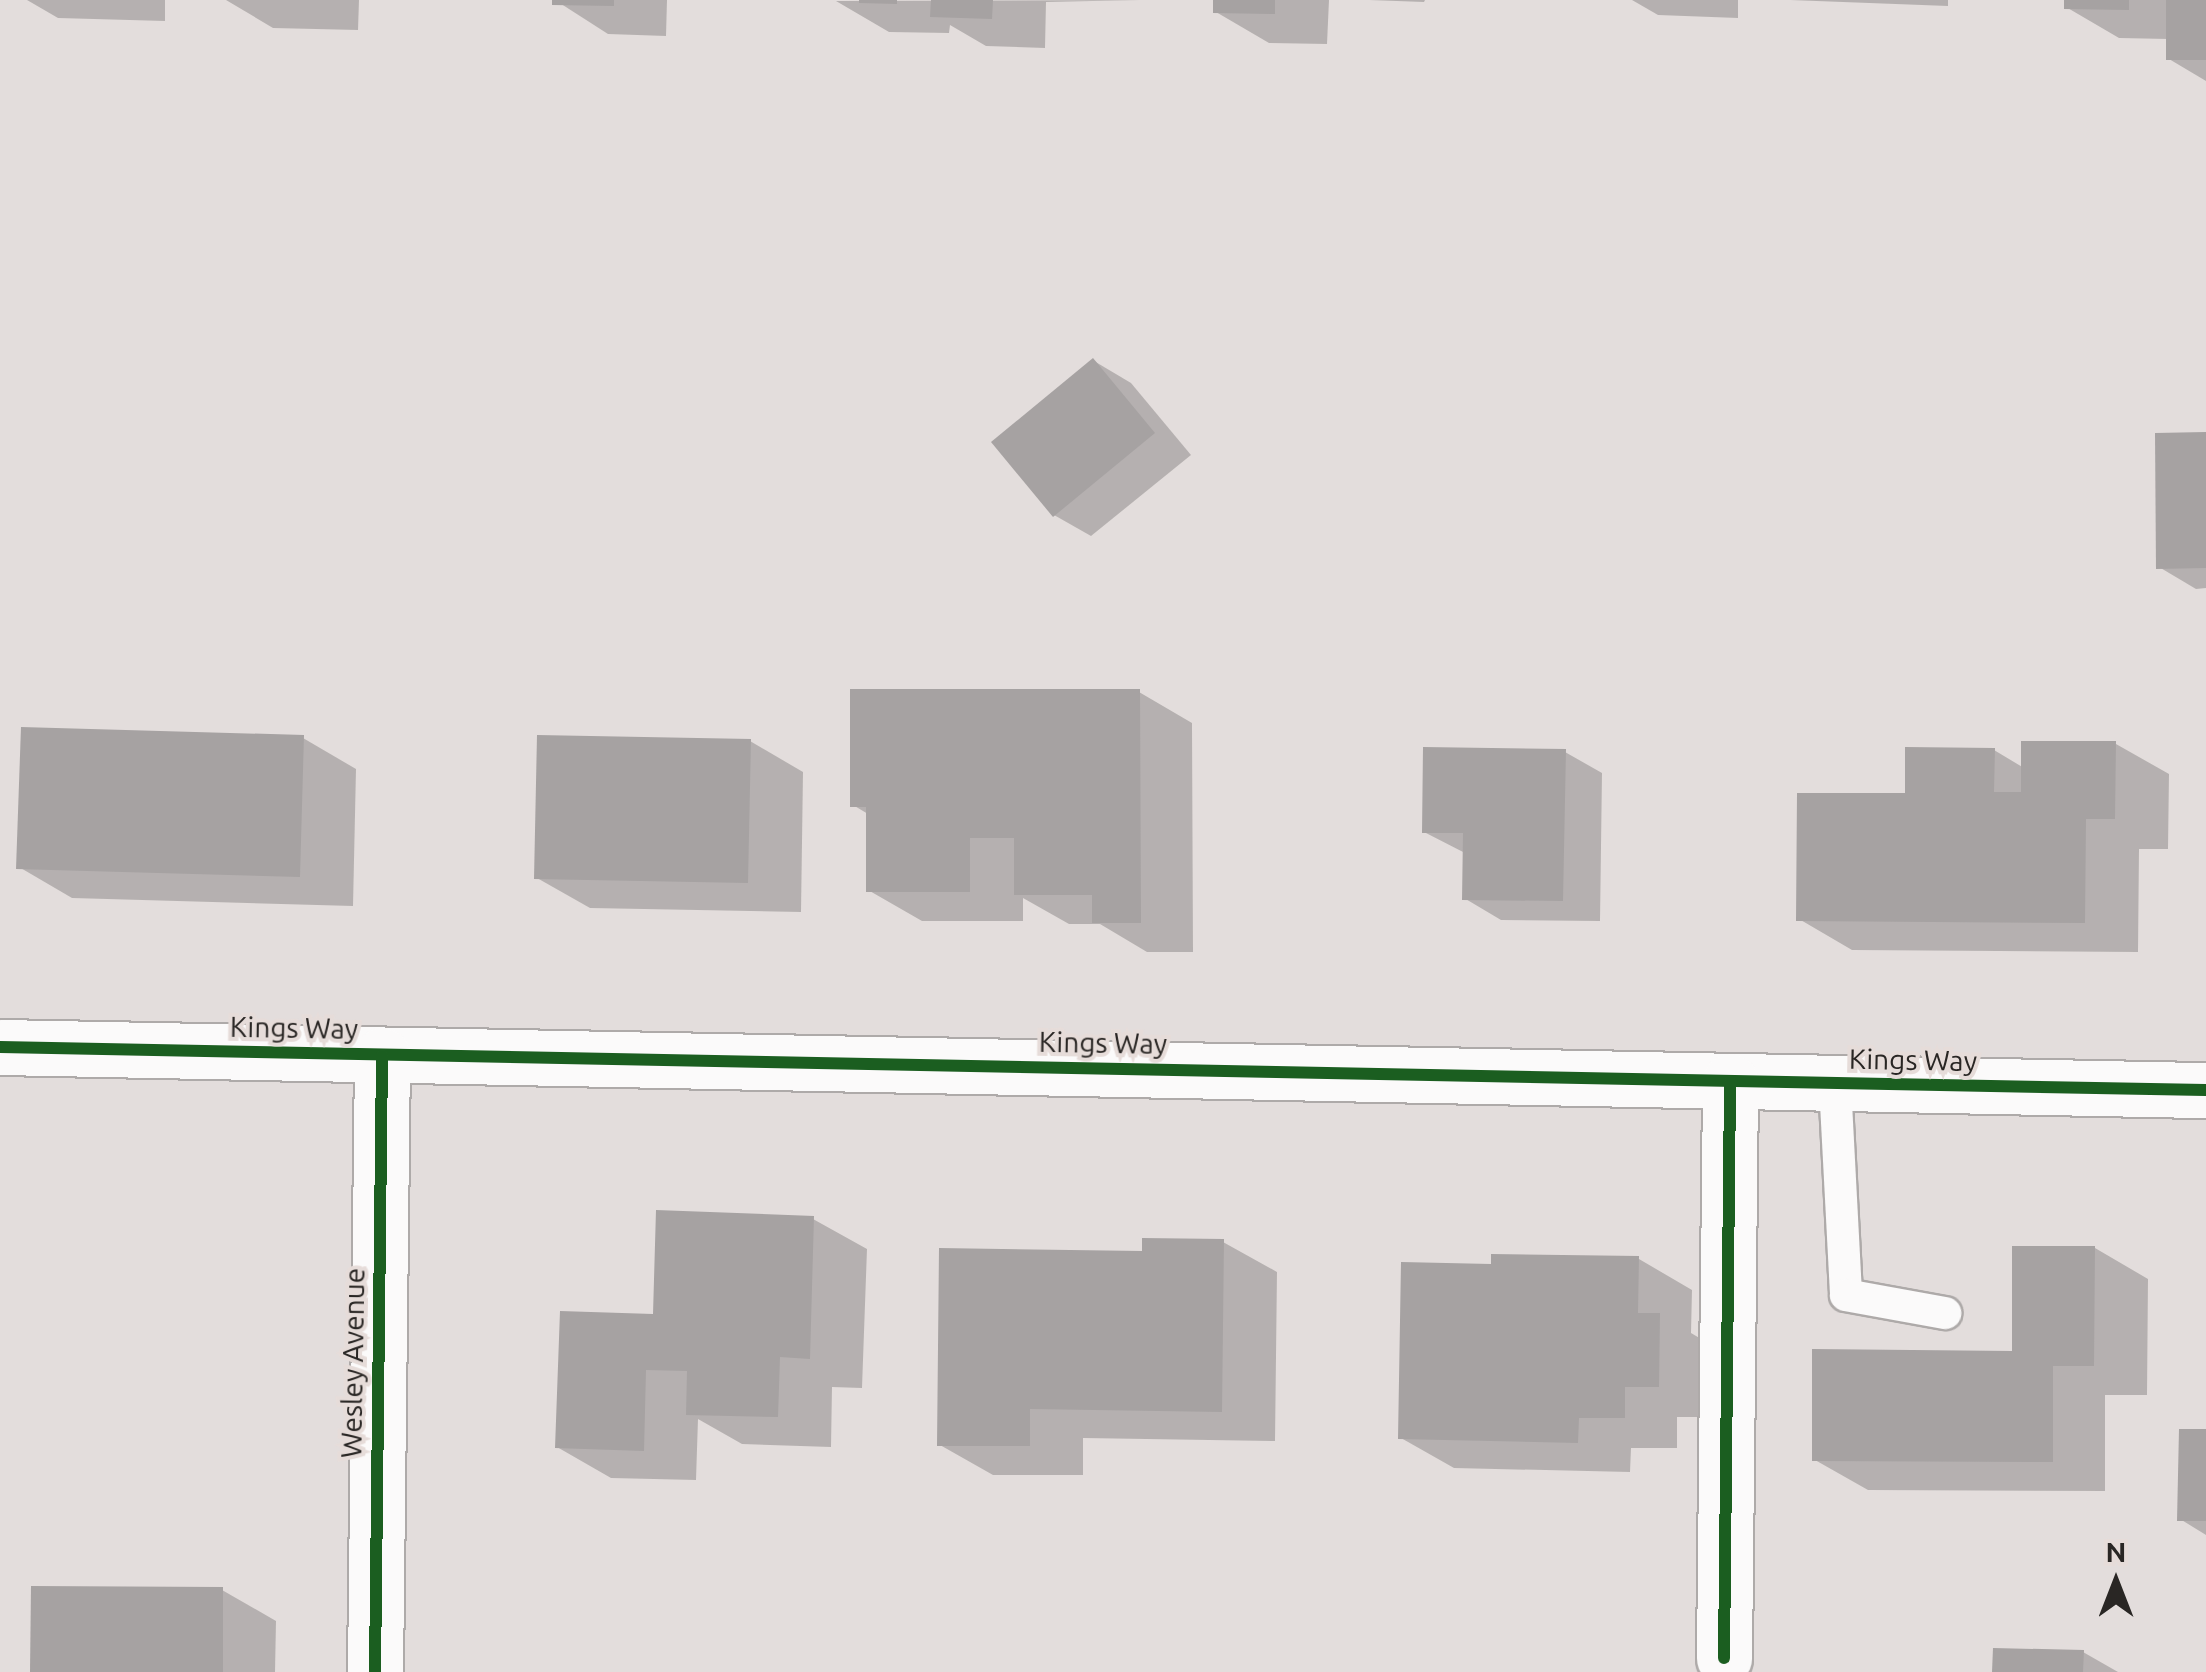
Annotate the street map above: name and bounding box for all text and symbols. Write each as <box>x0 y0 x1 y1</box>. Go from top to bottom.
street label: Kings Way <box>230 1010 358 1046</box>
street label: Kings Way <box>1039 1025 1167 1061</box>
street label: Kings Way <box>1849 1042 1977 1078</box>
street label: Wesley Avenue <box>335 1268 371 1458</box>
north arrow <box>2066 1532 2166 1632</box>
text: N <box>2106 1536 2126 1567</box>

